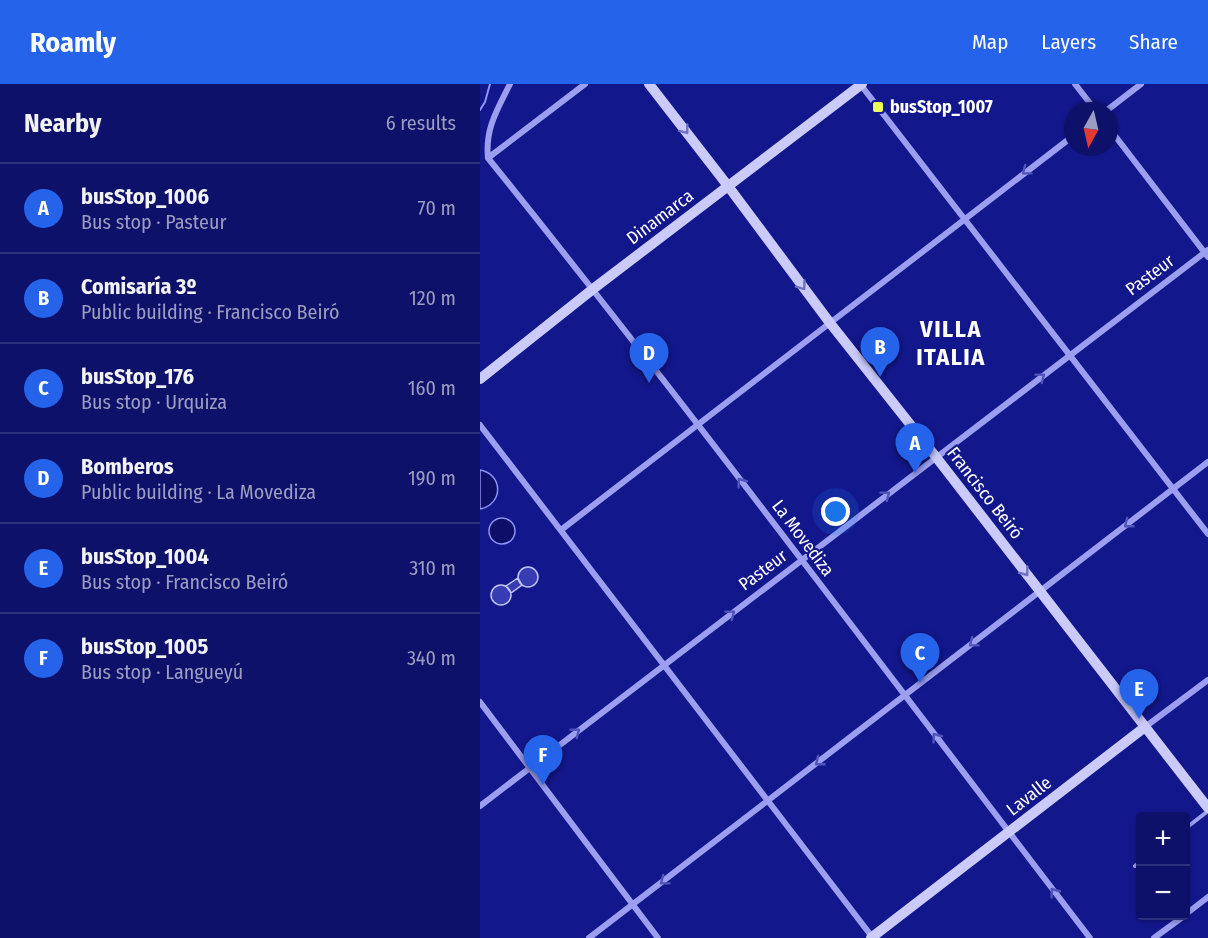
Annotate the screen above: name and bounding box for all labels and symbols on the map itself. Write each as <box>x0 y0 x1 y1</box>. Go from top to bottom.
place label: busStop_1007 <box>890 96 993 118</box>
marker: busStop_1007 <box>871 100 885 114</box>
north arrow <box>1064 102 1118 156</box>
one-way arrow <box>678 123 689 134</box>
one-way arrow <box>1022 164 1033 175</box>
street label: Dinamarca <box>622 185 698 249</box>
street label: Pasteur <box>1121 249 1179 300</box>
one-way arrow <box>795 280 806 291</box>
district label: VILLA ITALIA <box>916 315 986 371</box>
pin: B <box>860 328 900 377</box>
pin: D <box>630 334 668 383</box>
one-way arrow <box>1034 373 1045 384</box>
pin: A <box>896 424 934 473</box>
street label: Francisco Beiró <box>942 443 1028 543</box>
one-way arrow <box>737 477 748 488</box>
one-way arrow <box>879 492 890 503</box>
street label: La Movediza <box>767 496 839 581</box>
your location <box>821 497 850 526</box>
one-way arrow <box>1124 517 1135 528</box>
street label: Pasteur <box>734 544 792 595</box>
one-way arrow <box>1018 566 1029 577</box>
one-way arrow <box>724 610 735 621</box>
pin: C <box>900 634 940 683</box>
one-way arrow <box>969 635 980 646</box>
pin: E <box>1120 670 1158 719</box>
one-way arrow <box>569 729 580 740</box>
one-way arrow <box>932 733 943 744</box>
pin: F <box>524 736 562 785</box>
one-way arrow <box>815 754 826 765</box>
street label: Lavalle <box>1002 772 1056 820</box>
one-way arrow <box>660 873 671 884</box>
one-way arrow <box>1051 887 1062 898</box>

